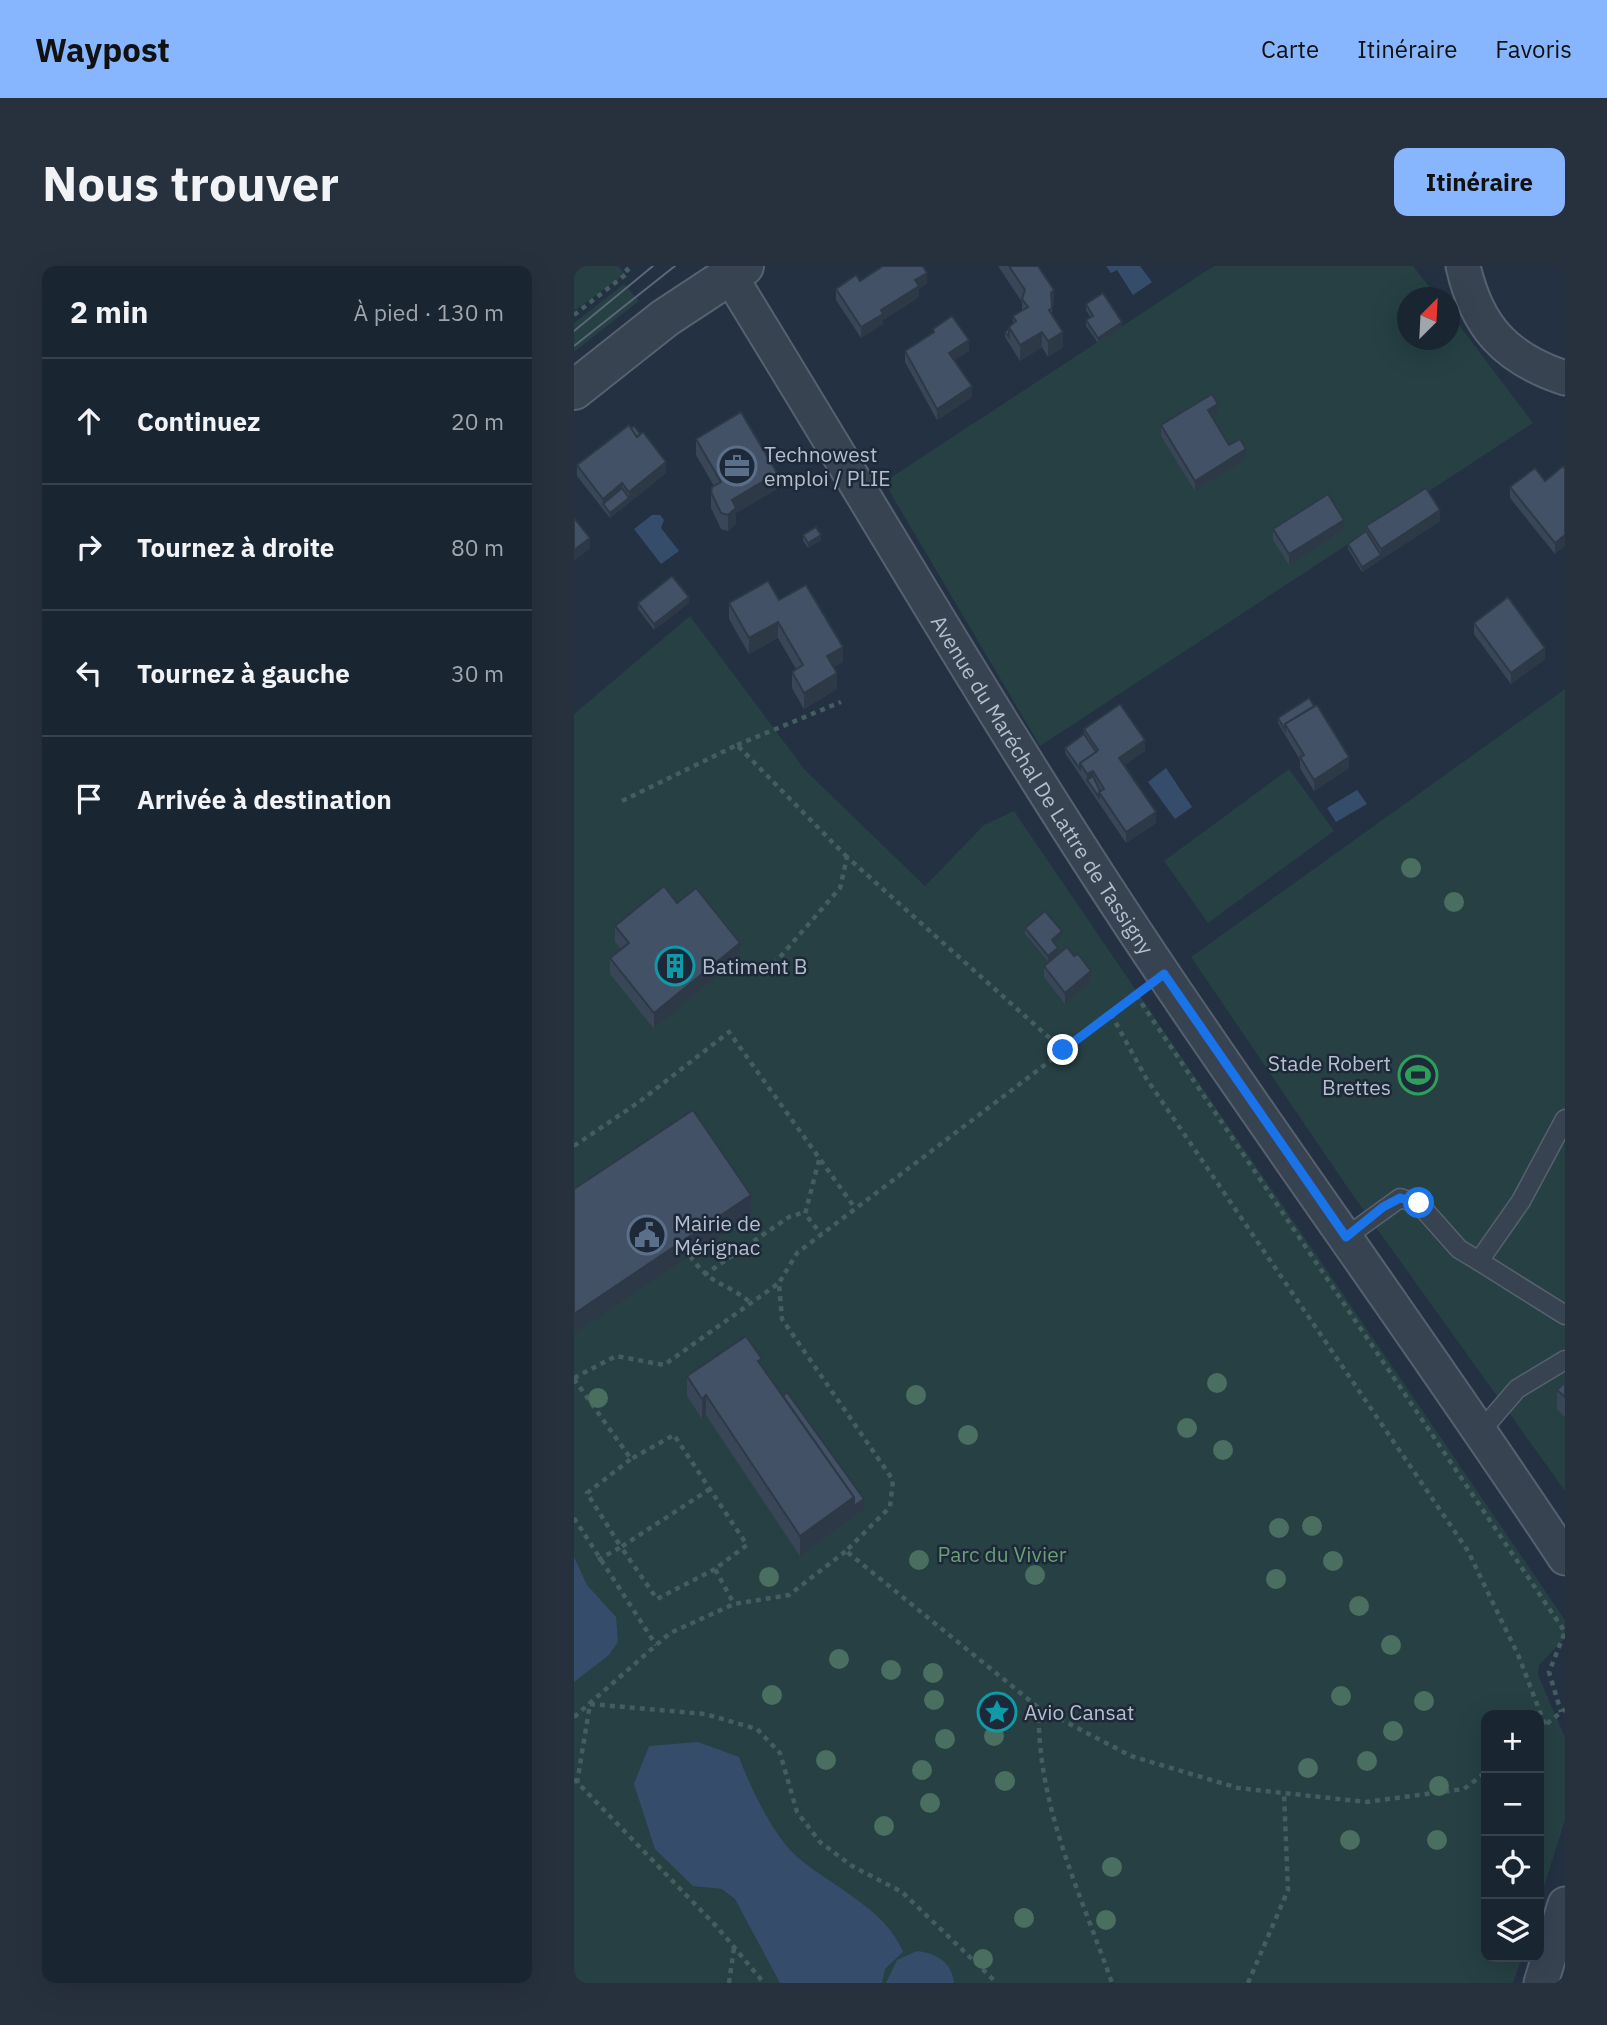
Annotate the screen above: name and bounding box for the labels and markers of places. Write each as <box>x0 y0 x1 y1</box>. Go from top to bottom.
place label: Technowest emploi / PLIE <box>764 440 891 492</box>
office icon: Technowest emploi / PLIE <box>716 445 758 487</box>
building icon: Batiment B <box>654 945 696 987</box>
place label: Batiment B <box>702 952 807 980</box>
place label: Stade Robert Brettes <box>1268 1049 1391 1101</box>
sports icon: Stade Robert Brettes <box>1397 1054 1439 1096</box>
place label: Mairie de Mérignac <box>674 1209 761 1261</box>
public building icon: Mairie de Mérignac <box>626 1214 668 1256</box>
place icon: Avio Cansat <box>976 1691 1018 1733</box>
place label: Avio Cansat <box>1024 1698 1134 1726</box>

